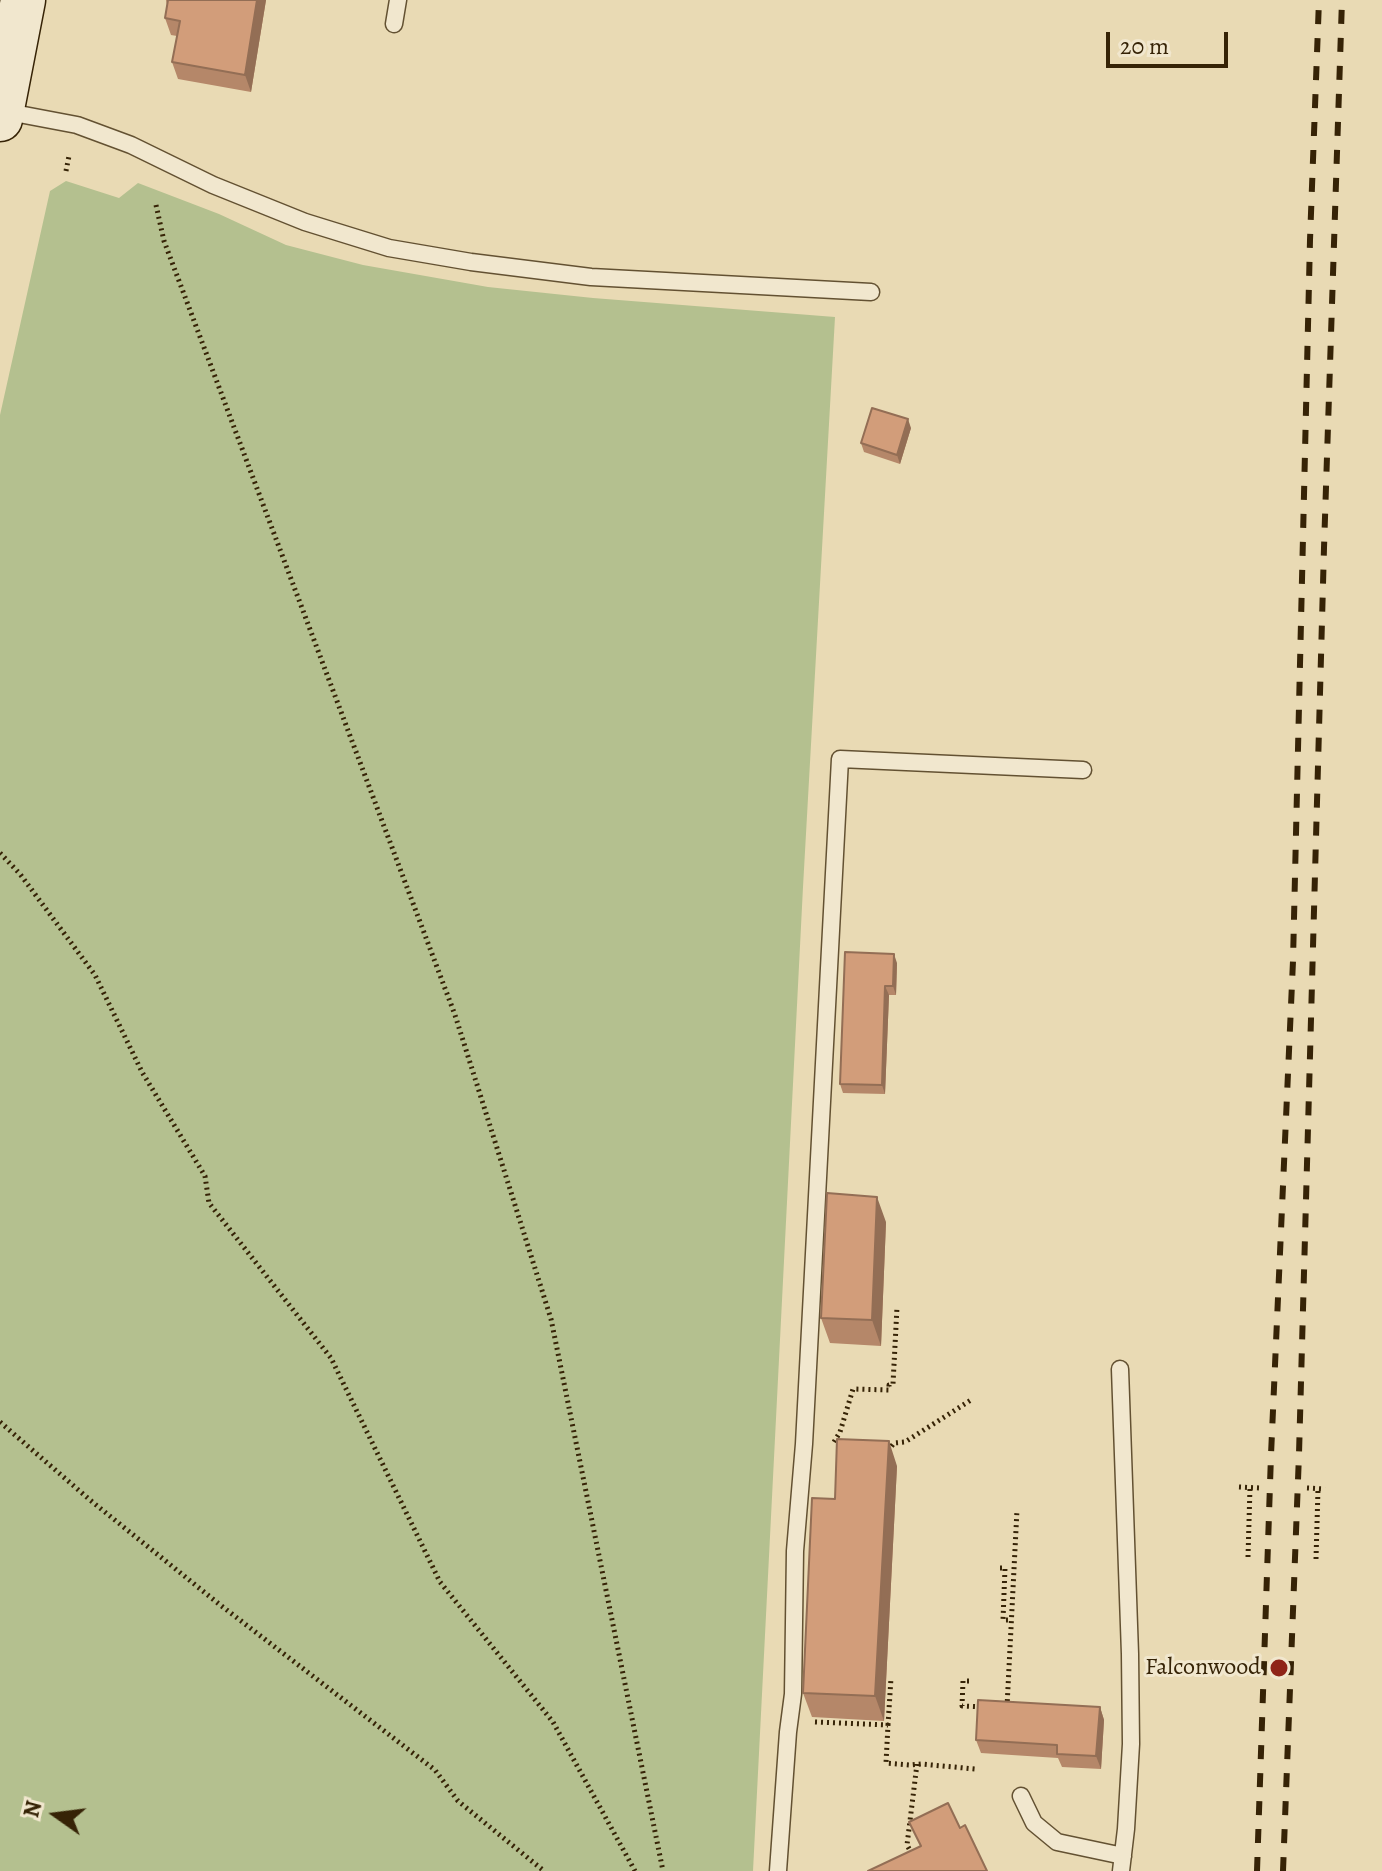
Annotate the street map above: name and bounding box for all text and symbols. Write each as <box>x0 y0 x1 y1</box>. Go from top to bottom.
scale bar <box>1110 16 1232 66</box>
text: 20 m <box>1120 30 1169 62</box>
place label: Falconwood <box>1145 1654 1261 1682</box>
marker: Falconwood <box>1268 1657 1290 1679</box>
north arrow <box>16 1775 96 1855</box>
text: N <box>16 1798 49 1821</box>

